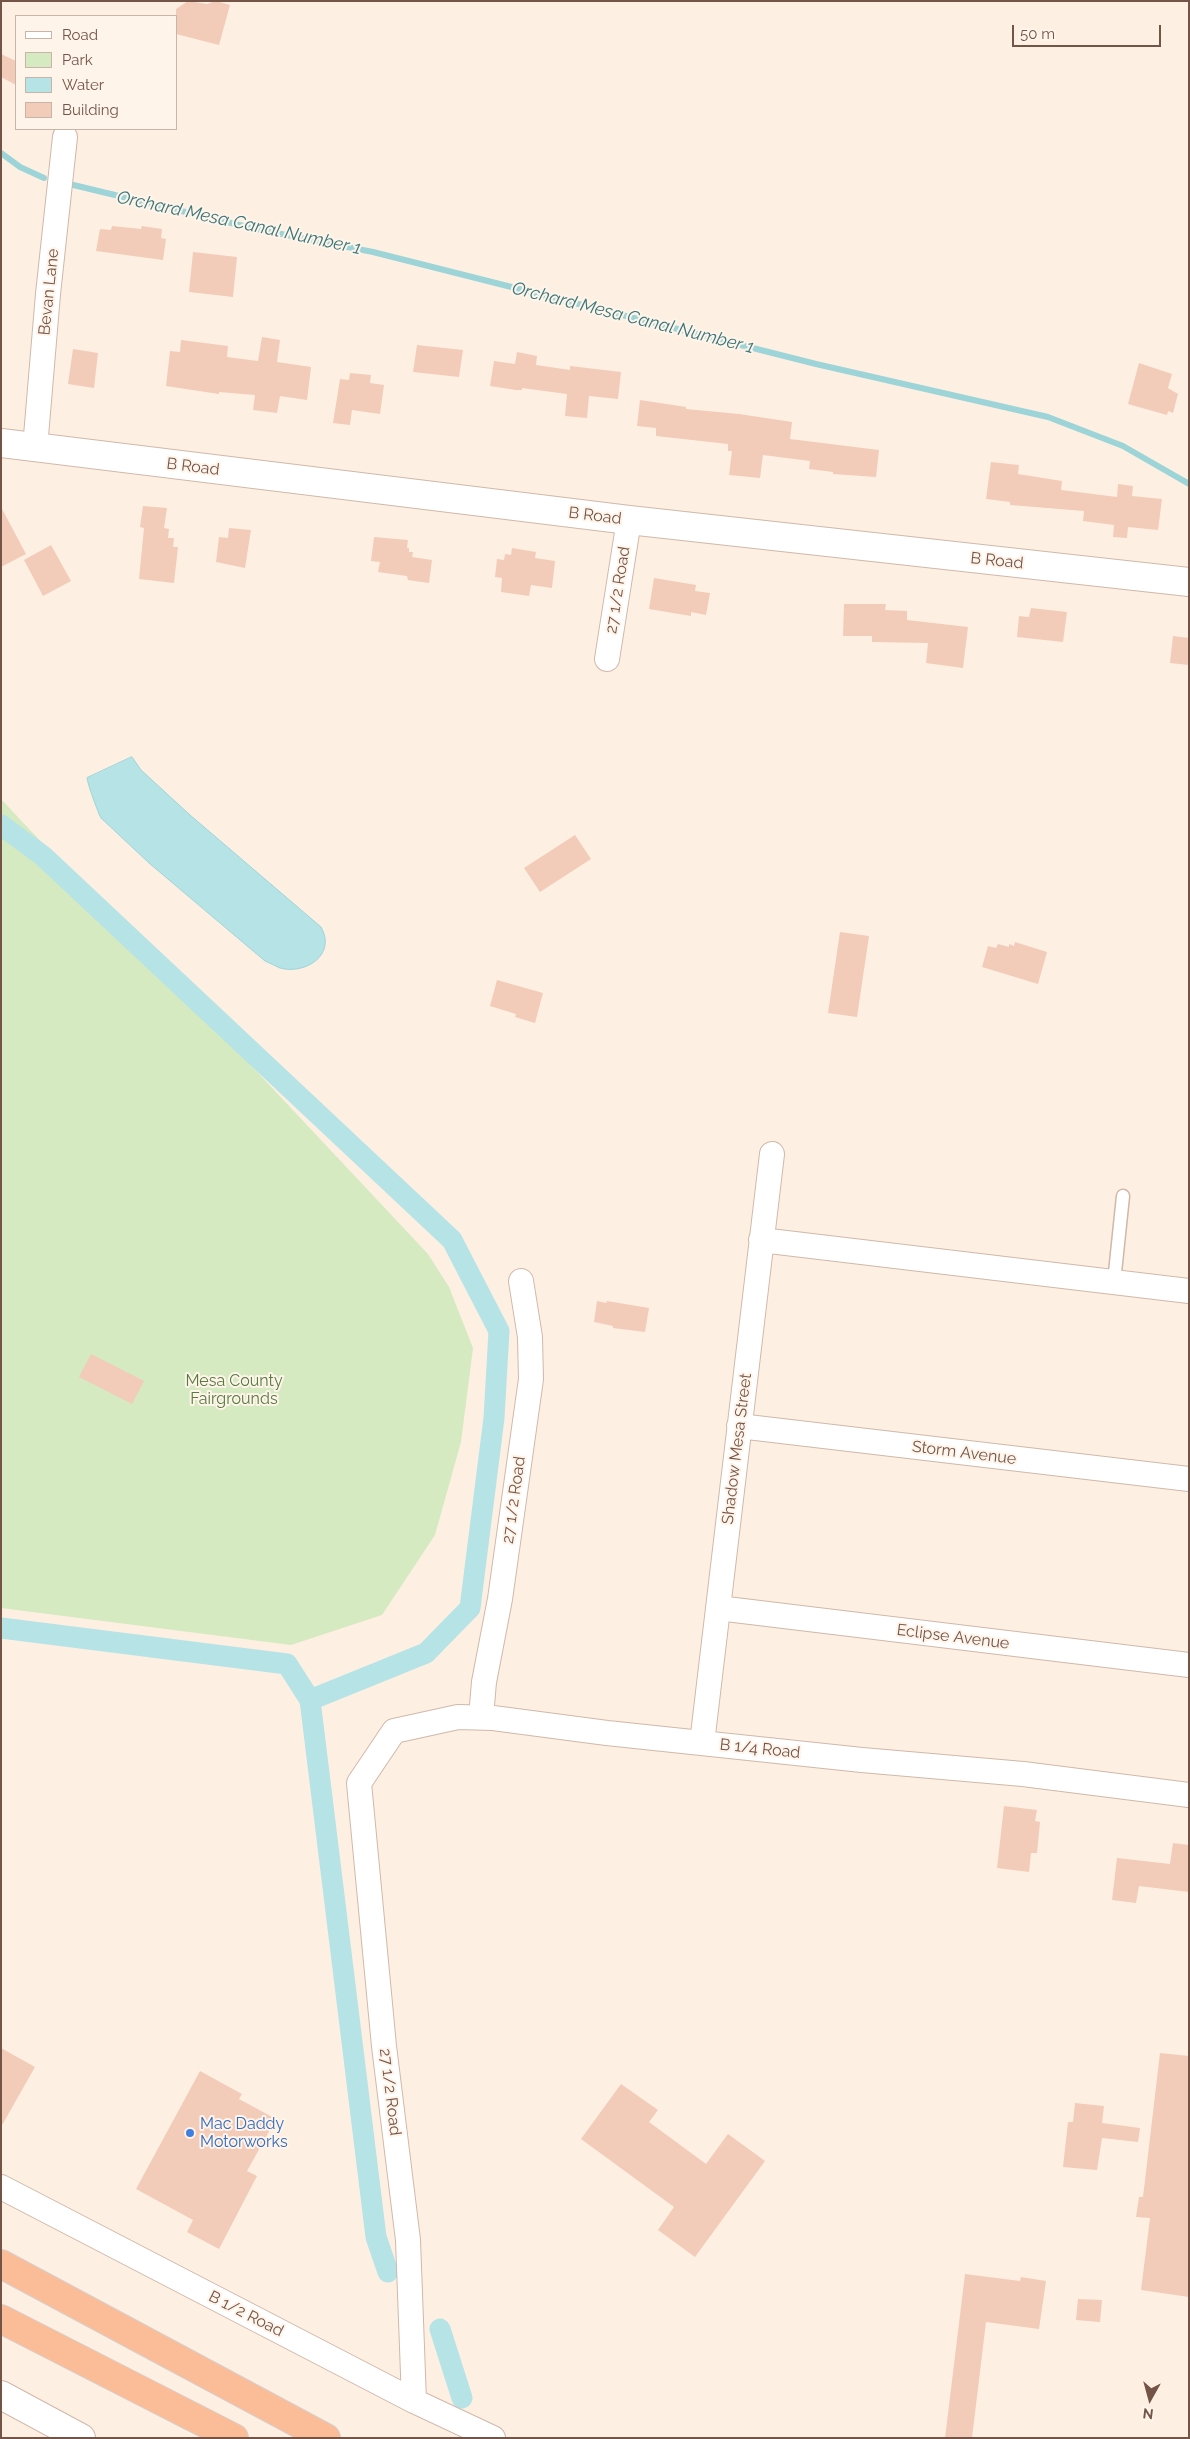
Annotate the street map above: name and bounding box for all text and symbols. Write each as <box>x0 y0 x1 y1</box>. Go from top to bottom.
legend <box>15 15 178 130</box>
scale bar <box>1015 15 1164 47</box>
text: 50 m <box>1020 25 1055 43</box>
text: Road <box>62 26 98 44</box>
text: Park <box>62 51 93 69</box>
text: Water <box>62 76 104 94</box>
text: Building <box>62 101 119 119</box>
water label: Orchard Mesa Canal Number 1 <box>115 187 363 259</box>
street label: Bevan Lane <box>35 248 63 336</box>
water label: Orchard Mesa Canal Number 1 <box>510 277 756 359</box>
street label: B Road <box>165 454 221 480</box>
street label: B Road <box>567 503 623 529</box>
street label: 27 1/2 Road <box>602 545 634 635</box>
street label: B Road <box>970 549 1024 573</box>
park label: Mesa County Fairgrounds <box>185 1371 283 1409</box>
street label: Shadow Mesa Street <box>718 1372 756 1526</box>
street label: Storm Avenue <box>911 1437 1017 1469</box>
street label: 27 1/2 Road <box>498 1455 530 1545</box>
street label: Eclipse Avenue <box>896 1621 1010 1653</box>
street label: B 1/4 Road <box>719 1735 801 1763</box>
street label: 27 1/2 Road <box>375 2047 405 2137</box>
place label: Mac Daddy Motorworks <box>200 2114 288 2152</box>
marker: Mac Daddy Motorworks <box>184 2127 196 2139</box>
street label: B 1/2 Road <box>205 2287 287 2341</box>
north arrow <box>1125 2374 1175 2424</box>
text: N <box>1142 2405 1154 2422</box>

